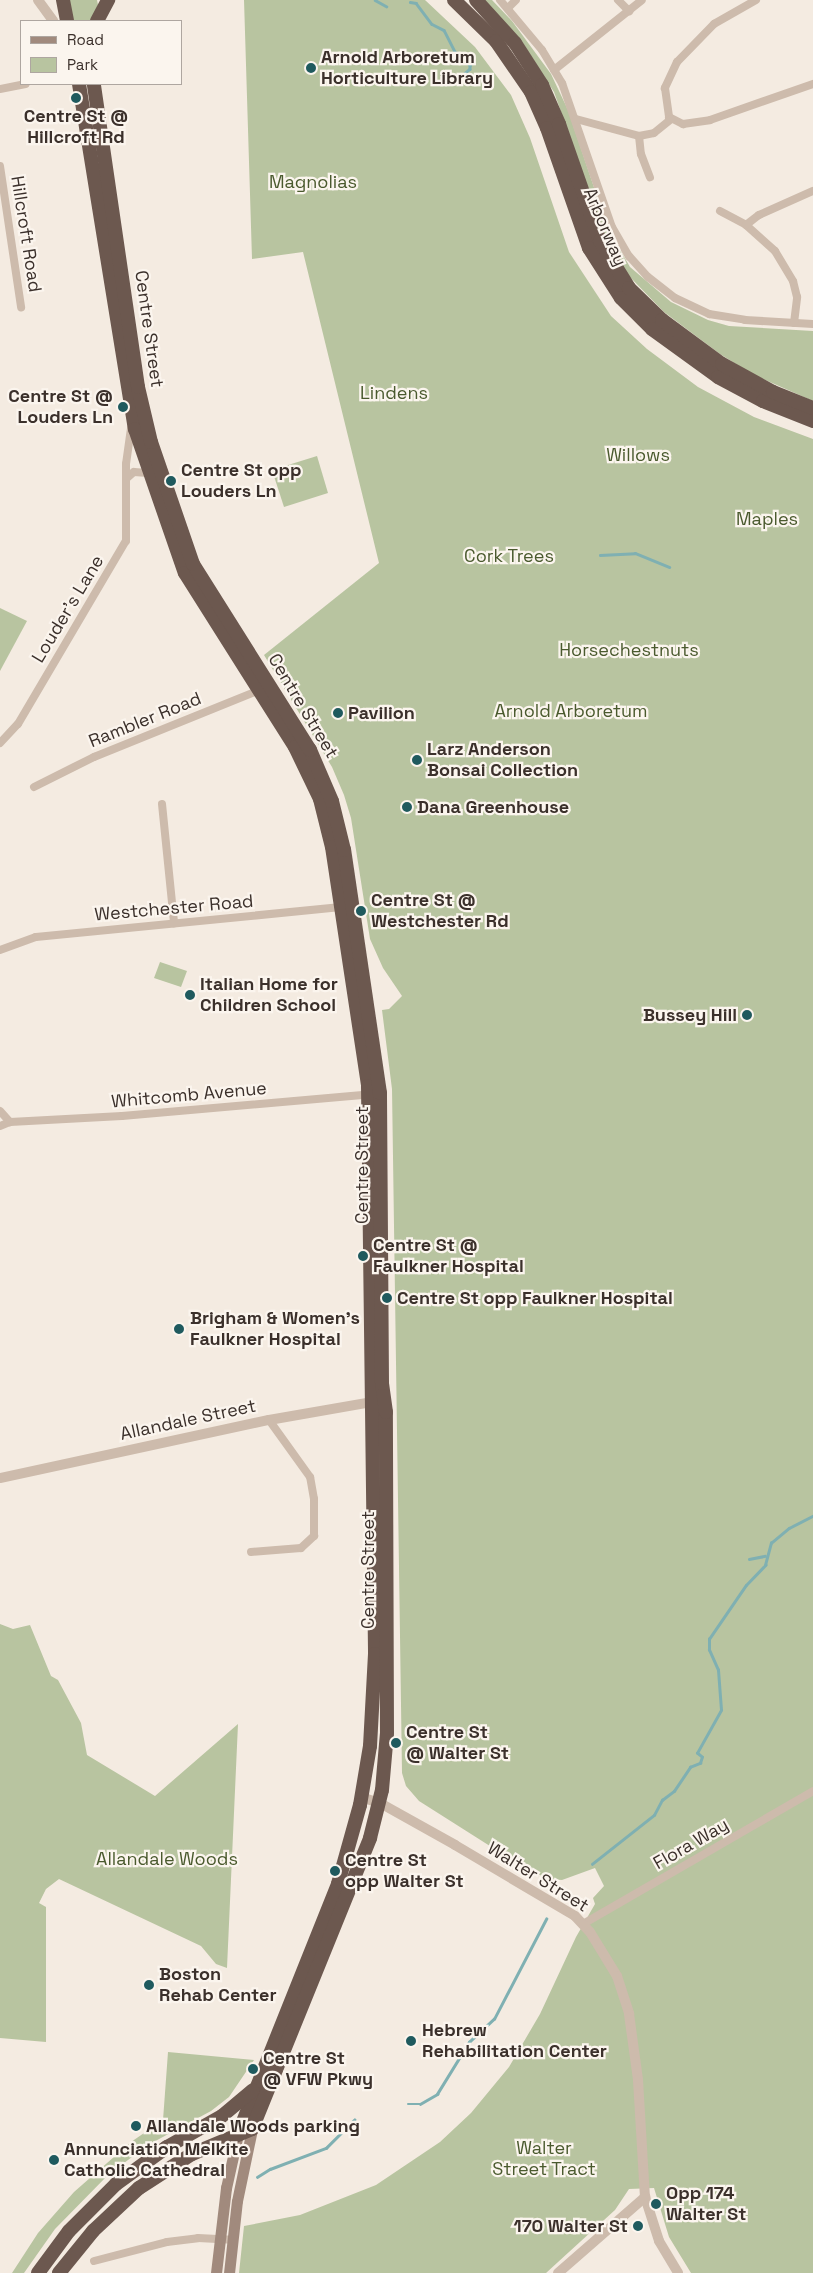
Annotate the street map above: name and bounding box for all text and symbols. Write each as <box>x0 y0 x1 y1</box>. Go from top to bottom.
legend <box>20 20 182 85</box>
text: Road <box>67 30 104 49</box>
place label: Arnold Arboretum Horticulture Library <box>321 47 493 90</box>
text: Park <box>67 55 98 74</box>
marker: Arnold Arboretum Horticulture Library <box>305 62 317 74</box>
marker: Centre St @ Hillcroft Rd <box>70 92 82 104</box>
place label: Centre St @ Hillcroft Rd <box>24 106 128 148</box>
park label: Magnolias <box>269 171 357 193</box>
street label: Hillcroft Road <box>6 174 46 294</box>
street label: Arborway <box>579 185 631 269</box>
street label: Centre Street <box>130 269 168 389</box>
park label: Lindens <box>360 382 428 404</box>
place label: Centre St @ Louders Ln <box>8 386 113 428</box>
marker: Centre St @ Louders Ln <box>117 401 129 413</box>
park label: Willows <box>606 444 670 466</box>
place label: Centre St opp Louders Ln <box>181 460 301 502</box>
marker: Centre St opp Louders Ln <box>165 475 177 487</box>
park label: Maples <box>736 508 798 530</box>
park label: Cork Trees <box>464 545 554 567</box>
street label: Louder's Lane <box>27 551 109 667</box>
park label: Horsechestnuts <box>559 639 699 661</box>
street label: Centre Street <box>263 650 343 762</box>
street label: Rambler Road <box>86 688 204 752</box>
park label: Arnold Arboretum <box>494 700 648 722</box>
place label: Pavilion <box>348 702 415 724</box>
marker: Pavilion <box>332 707 344 719</box>
place label: Larz Anderson Bonsai Collection <box>427 739 578 782</box>
marker: Larz Anderson Bonsai Collection <box>411 754 423 766</box>
place label: Dana Greenhouse <box>417 796 569 818</box>
marker: Dana Greenhouse <box>401 801 413 813</box>
street label: Westchester Road <box>94 890 254 926</box>
place label: Centre St @ Westchester Rd <box>371 890 509 932</box>
marker: Centre St @ Westchester Rd <box>355 905 367 917</box>
place label: Italian Home for Children School <box>200 974 338 1016</box>
marker: Italian Home for Children School <box>184 989 196 1001</box>
place label: Bussey Hill <box>643 1004 737 1026</box>
marker: Bussey Hill <box>741 1009 753 1021</box>
street label: Whitcomb Avenue <box>110 1077 268 1113</box>
street label: Centre Street <box>351 1106 373 1224</box>
place label: Centre St @ Faulkner Hospital <box>373 1235 524 1278</box>
marker: Centre St @ Faulkner Hospital <box>357 1250 369 1262</box>
place label: Centre St opp Faulkner Hospital <box>397 1287 673 1309</box>
marker: Centre St opp Faulkner Hospital <box>381 1292 393 1304</box>
place label: Brigham & Women's Faulkner Hospital <box>190 1308 360 1350</box>
marker: Brigham & Women's Faulkner Hospital <box>172 1322 186 1336</box>
street label: Allandale Street <box>118 1395 258 1445</box>
street label: Centre Street <box>357 1511 379 1629</box>
place label: Centre St @ Walter St <box>406 1722 509 1765</box>
marker: Centre St @ Walter St <box>390 1737 402 1749</box>
street label: Flora Way <box>649 1814 733 1874</box>
street label: Walter Street <box>483 1837 593 1917</box>
park label: Allandale Woods <box>96 1848 238 1870</box>
place label: Centre St opp Walter St <box>345 1850 464 1892</box>
marker: Centre St opp Walter St <box>329 1865 341 1877</box>
place label: Boston Rehab Center <box>159 1964 277 2006</box>
marker: Boston Rehab Center <box>143 1979 155 1991</box>
place label: Hebrew Rehabilitation Center <box>422 2020 607 2062</box>
marker: Hebrew Rehabilitation Center <box>404 2034 418 2048</box>
place label: Centre St @ VFW Pkwy <box>263 2048 374 2090</box>
marker: Centre St @ VFW Pkwy <box>247 2063 259 2075</box>
place label: Allandale Woods parking <box>146 2115 360 2137</box>
marker: Allandale Woods parking <box>130 2120 142 2132</box>
park label: Walter Street Tract <box>492 2138 596 2180</box>
place label: Annunciation Melkite Catholic Cathedral <box>64 2139 249 2182</box>
marker: Annunciation Melkite Catholic Cathedral <box>48 2154 60 2166</box>
place label: Opp 174 Walter St <box>666 2183 746 2226</box>
marker: Opp 174 Walter St <box>650 2198 662 2210</box>
place label: 170 Walter St <box>513 2215 628 2237</box>
marker: 170 Walter St <box>632 2220 644 2232</box>

